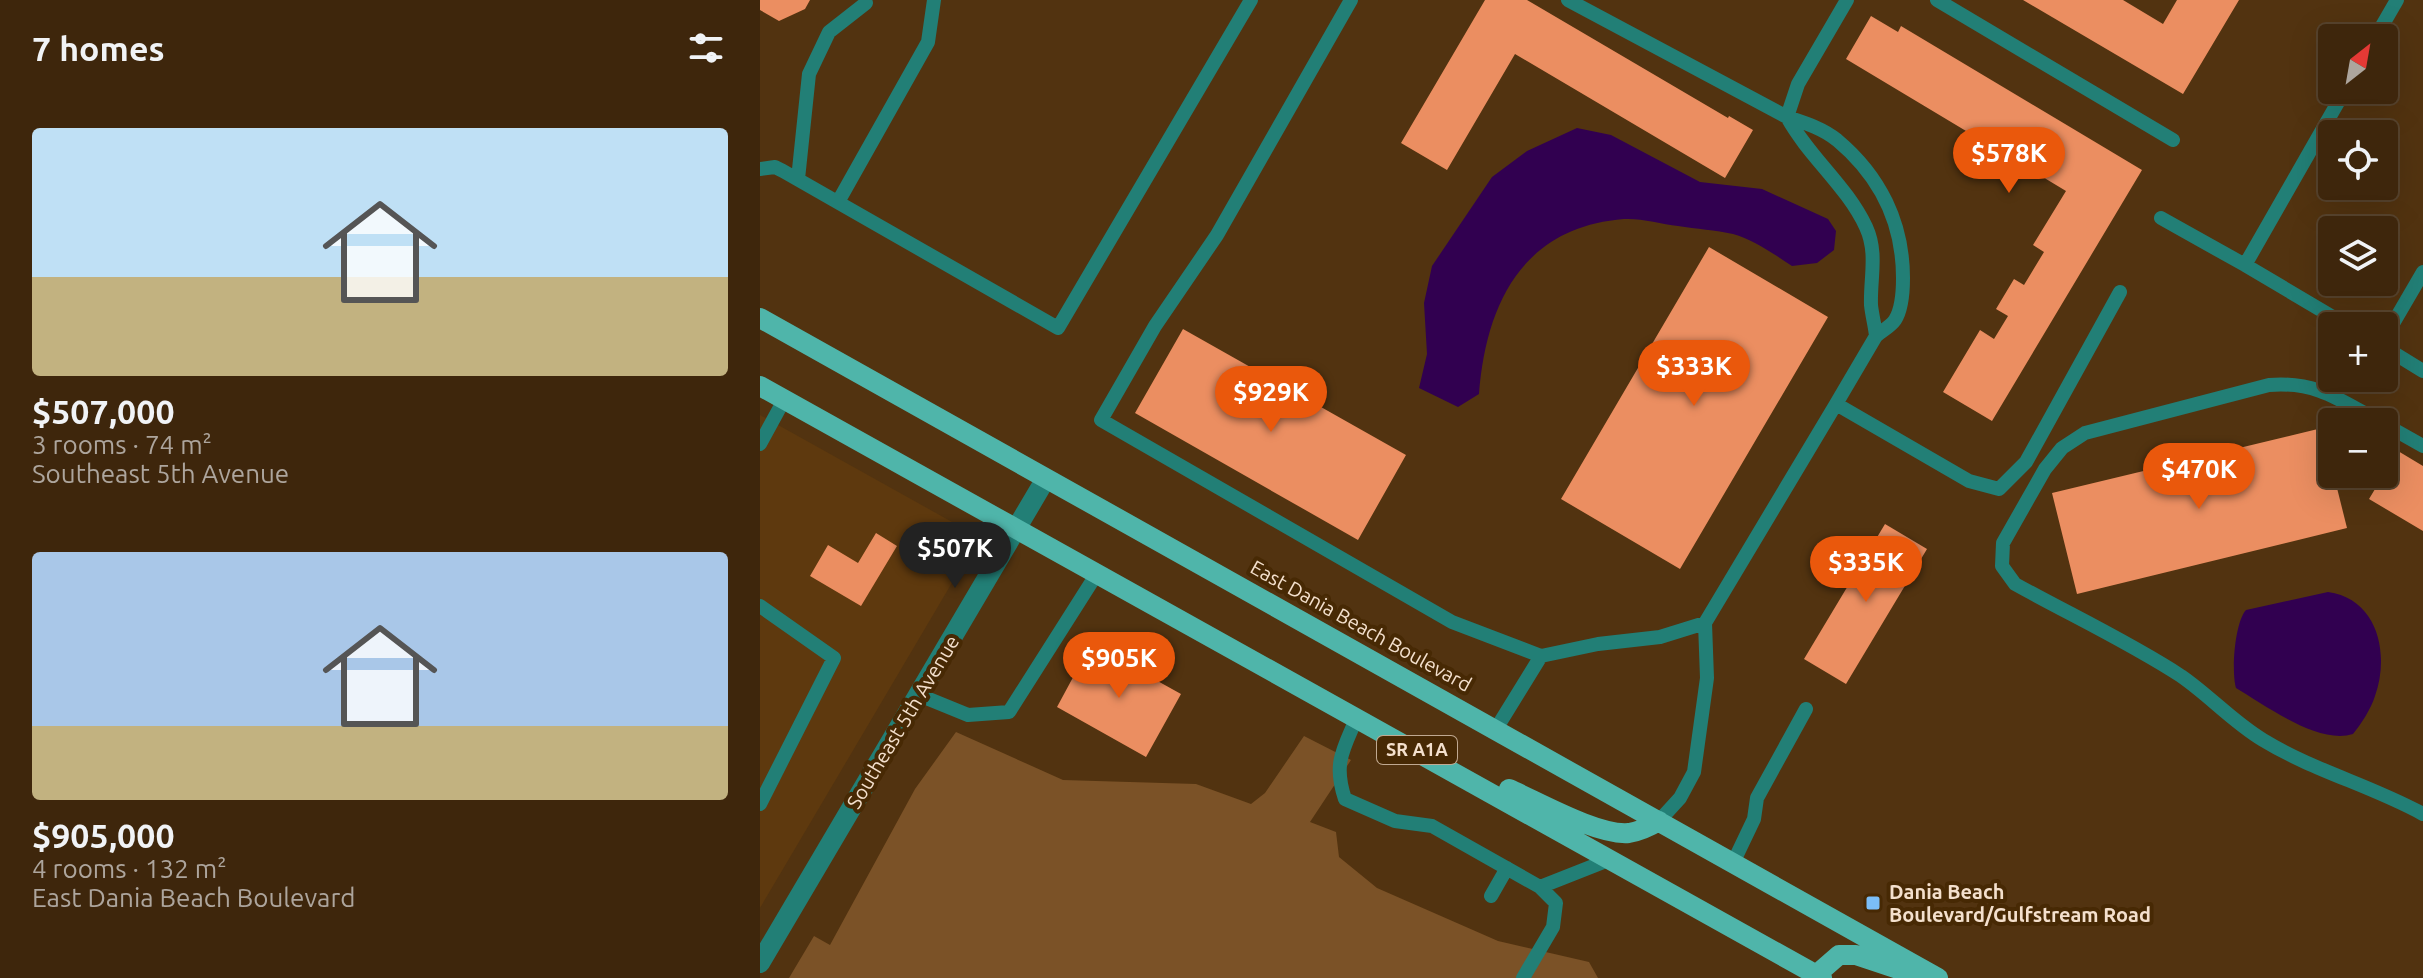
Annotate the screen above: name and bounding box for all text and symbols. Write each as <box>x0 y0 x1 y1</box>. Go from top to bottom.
north arrow <box>2318 24 2398 104</box>
map controls <box>2318 24 2398 488</box>
icon: filters <box>684 26 728 70</box>
text: 7 homes <box>32 29 165 67</box>
button: locate <box>2318 120 2398 200</box>
pin: $578K <box>1953 127 2065 195</box>
text: $578K <box>1971 138 2047 167</box>
icon: home <box>308 180 452 324</box>
button: layers <box>2318 216 2398 296</box>
button: + <box>2318 312 2398 392</box>
pin: $333K <box>1638 340 1750 408</box>
text: $333K <box>1656 351 1732 380</box>
pin: $929K <box>1215 366 1327 434</box>
text: $929K <box>1233 377 1309 406</box>
text: $507,000 <box>32 392 175 430</box>
button: − <box>2318 408 2398 488</box>
text: 3 rooms · 74 m² <box>32 430 212 459</box>
pin: $470K <box>2143 443 2255 511</box>
text: $470K <box>2161 454 2237 483</box>
text: Southeast 5th Avenue <box>32 459 289 488</box>
pin: $507K <box>899 522 1011 590</box>
text: $507K <box>917 533 993 562</box>
pin: $335K <box>1810 536 1922 604</box>
text: $335K <box>1828 547 1904 576</box>
street label: East Dania Beach Boulevard <box>1247 555 1476 696</box>
icon: home <box>308 604 452 748</box>
street label: Southeast 5th Avenue <box>842 631 963 812</box>
pin: $905K <box>1063 632 1175 700</box>
text: $905K <box>1081 643 1157 672</box>
road number: SR A1A <box>1377 736 1457 764</box>
text: $905,000 <box>32 816 175 854</box>
text: 4 rooms · 132 m² <box>32 854 227 883</box>
place label: Dania Beach Boulevard/Gulfstream Road <box>1889 880 2151 926</box>
text: East Dania Beach Boulevard <box>32 883 356 912</box>
marker: Dania Beach Boulevard/Gulfstream Road <box>1864 894 1882 912</box>

